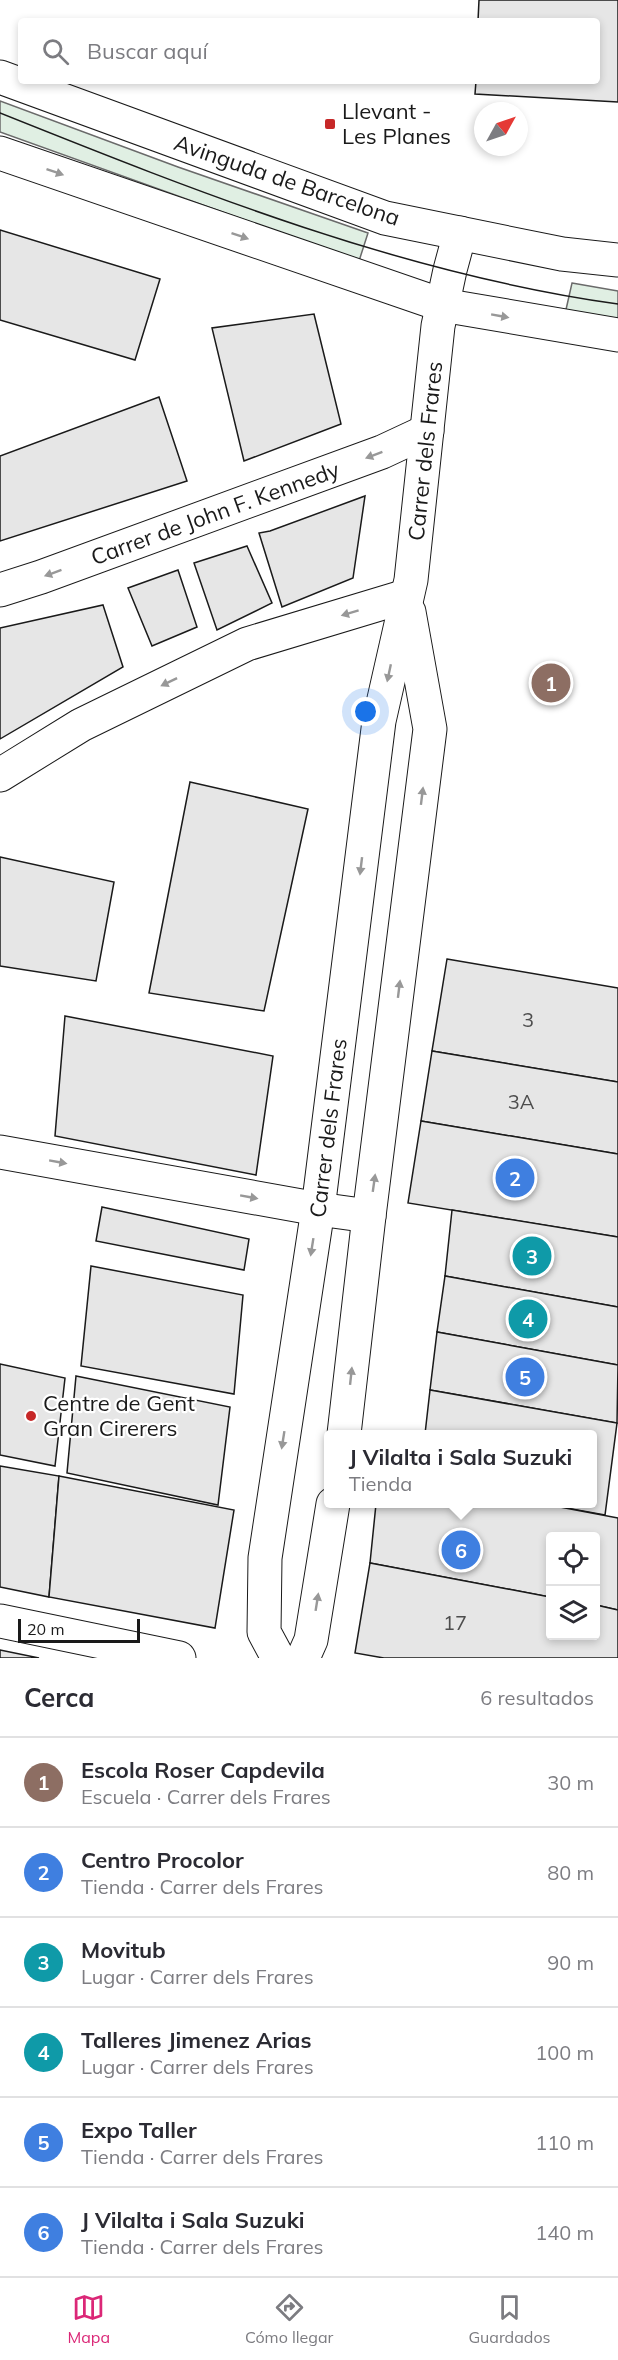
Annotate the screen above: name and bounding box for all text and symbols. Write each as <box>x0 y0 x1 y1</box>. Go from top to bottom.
search box <box>18 18 600 84</box>
icon: search <box>39 35 72 68</box>
text: Buscar aquí <box>87 37 208 65</box>
place label: Llevant - Les Planes <box>342 97 451 150</box>
north arrow <box>474 102 528 156</box>
marker: Llevant - Les Planes <box>323 117 337 131</box>
street label: Avinguda de Barcelona <box>170 128 404 232</box>
one-way arrow <box>46 167 64 177</box>
one-way arrow <box>231 231 249 241</box>
one-way arrow <box>490 312 509 321</box>
street label: Carrer dels Frares <box>402 360 448 542</box>
one-way arrow <box>364 450 382 460</box>
street label: Carrer de John F. Kennedy <box>87 455 343 571</box>
one-way arrow <box>44 569 62 578</box>
one-way arrow <box>341 609 359 618</box>
pin: 1 <box>532 660 570 706</box>
one-way arrow <box>384 664 393 683</box>
one-way arrow <box>160 678 177 687</box>
your location <box>351 697 380 726</box>
one-way arrow <box>417 786 427 805</box>
one-way arrow <box>356 857 365 876</box>
one-way arrow <box>394 980 403 999</box>
house number: 3 <box>522 1007 534 1032</box>
street label: Carrer dels Frares <box>303 1037 353 1219</box>
house number: 3A <box>508 1089 535 1114</box>
pin: 2 <box>496 1156 534 1200</box>
one-way arrow <box>48 1158 67 1167</box>
one-way arrow <box>369 1173 378 1192</box>
one-way arrow <box>240 1193 259 1202</box>
pin: 3 <box>512 1234 552 1278</box>
one-way arrow <box>308 1238 317 1257</box>
pin: 4 <box>508 1296 548 1342</box>
pin: 5 <box>506 1354 544 1400</box>
one-way arrow <box>347 1367 356 1386</box>
place label: Centre de Gent Gran Cirerers <box>43 1389 195 1442</box>
marker: Centre de Gent Gran Cirerers <box>24 1409 38 1423</box>
popup <box>324 1430 597 1508</box>
one-way arrow <box>278 1431 287 1450</box>
text: J Vilalta i Sala Suzuki <box>349 1443 572 1471</box>
text: Tienda <box>349 1471 412 1496</box>
pin: 6 <box>442 1528 480 1572</box>
map controls <box>546 1532 600 1640</box>
button: locate <box>546 1532 600 1586</box>
button: layers <box>546 1586 600 1640</box>
one-way arrow <box>313 1592 322 1611</box>
house number: 17 <box>443 1610 467 1635</box>
scale bar <box>18 1616 140 1644</box>
text: 20 m <box>27 1619 64 1639</box>
text: Cerca <box>24 1681 94 1714</box>
text: 6 resultados <box>480 1685 594 1710</box>
text: Escola Roser Capdevila <box>81 1756 325 1784</box>
text: 1 <box>38 1770 50 1795</box>
text: 30 m <box>547 1770 594 1795</box>
text: Escuela · Carrer dels Frares <box>81 1784 331 1809</box>
text: Centro Procolor <box>81 1846 244 1874</box>
text: 2 <box>38 1860 50 1885</box>
text: 80 m <box>547 1860 594 1885</box>
text: Tienda · Carrer dels Frares <box>81 1874 324 1899</box>
text: Movitub <box>81 1936 166 1964</box>
text: 3 <box>38 1950 50 1975</box>
text: 90 m <box>547 1950 594 1975</box>
text: Lugar · Carrer dels Frares <box>81 1964 314 1989</box>
text: Talleres Jimenez Arias <box>81 2026 312 2054</box>
text: 4 <box>38 2040 50 2065</box>
text: 100 m <box>535 2040 594 2065</box>
text: Lugar · Carrer dels Frares <box>81 2054 314 2079</box>
text: Expo Taller <box>81 2116 197 2144</box>
text: 5 <box>38 2130 50 2155</box>
text: 110 m <box>535 2130 594 2155</box>
text: Tienda · Carrer dels Frares <box>81 2144 324 2169</box>
text: J Vilalta i Sala Suzuki <box>81 2206 305 2234</box>
text: 6 <box>38 2220 50 2245</box>
text: 140 m <box>535 2220 594 2245</box>
text: Tienda · Carrer dels Frares <box>81 2234 324 2259</box>
tab: Mapa <box>68 2291 110 2347</box>
tab: Cómo llegar <box>245 2291 333 2347</box>
tab: Guardados <box>468 2291 550 2347</box>

